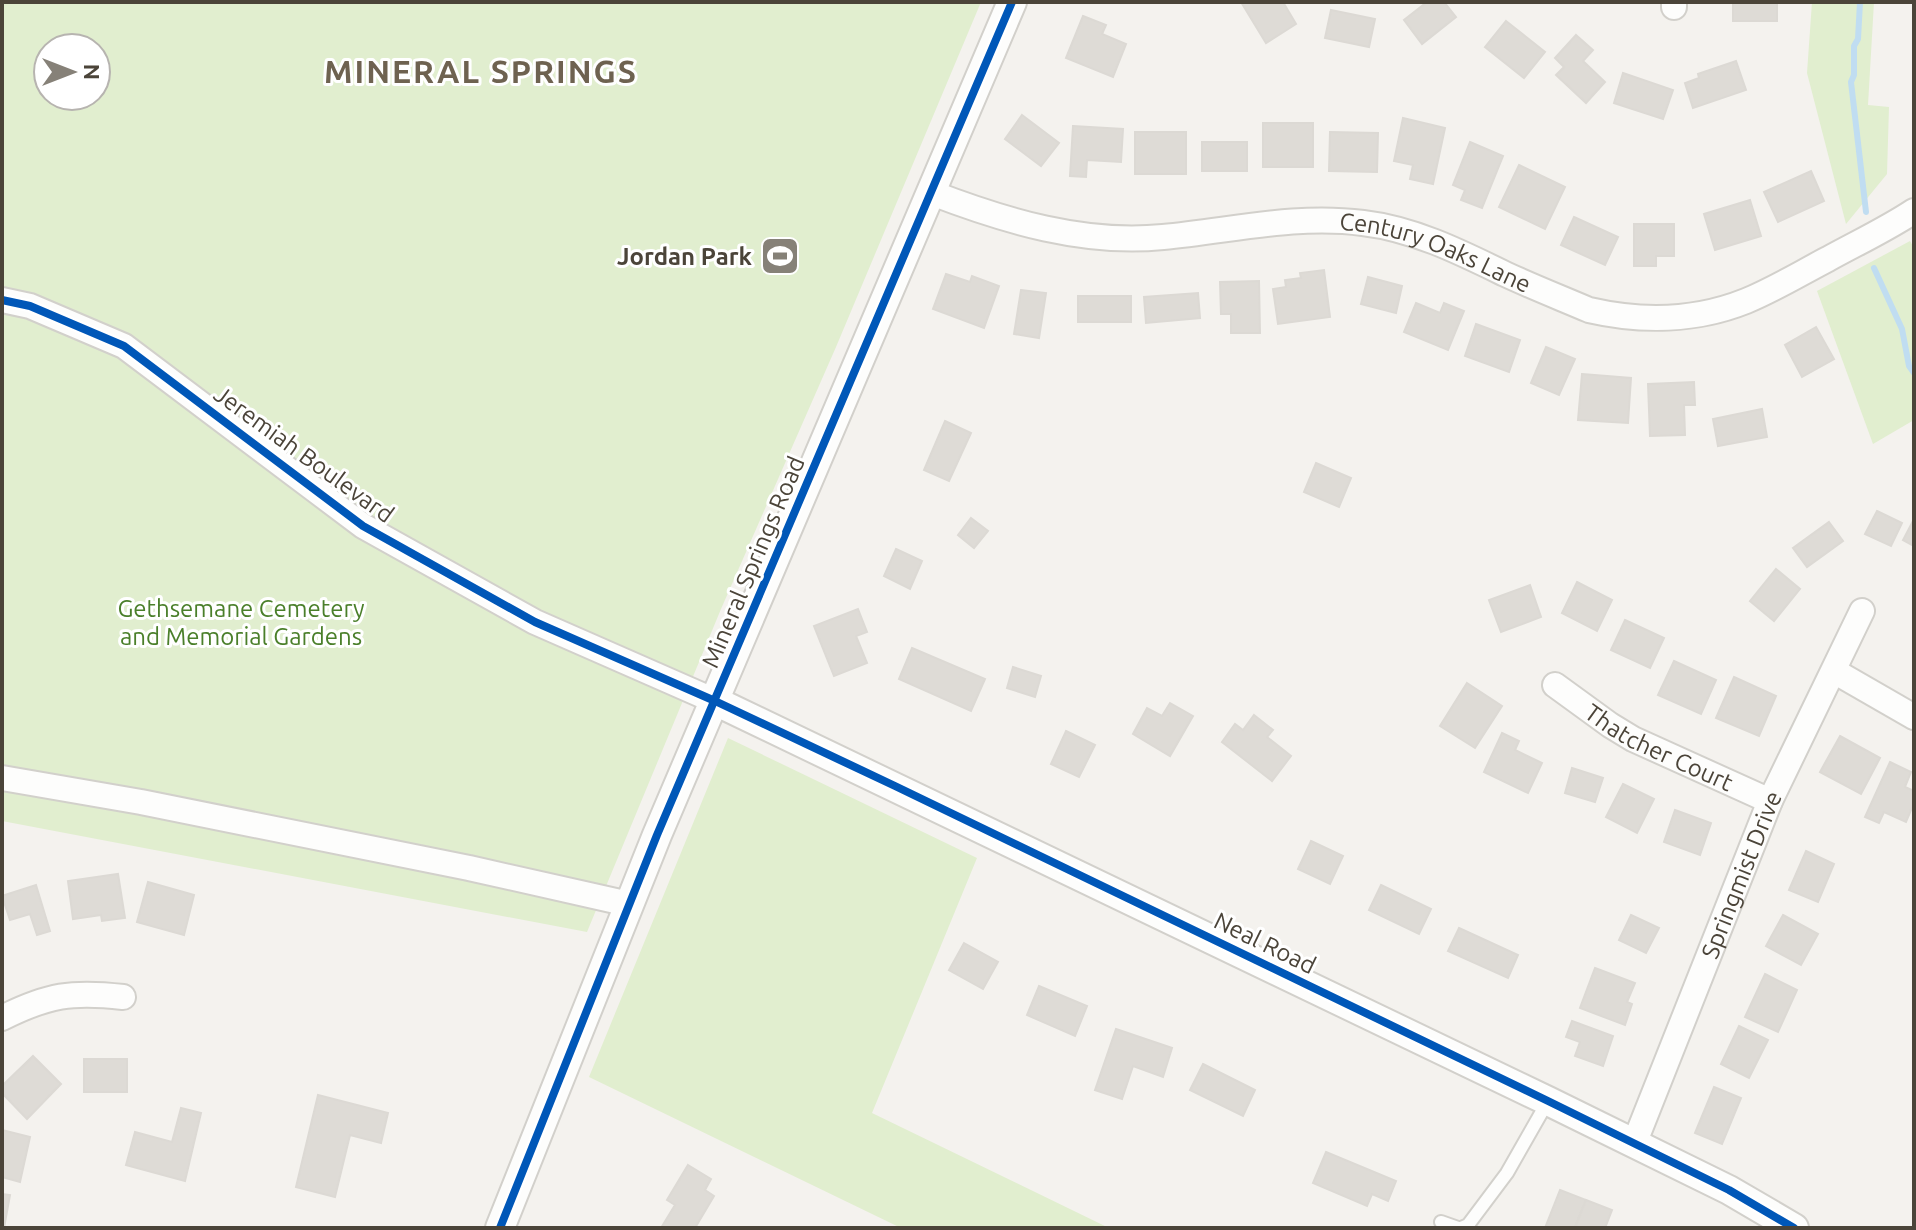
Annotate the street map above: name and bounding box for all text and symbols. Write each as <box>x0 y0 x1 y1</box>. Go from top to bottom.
north arrow <box>32 32 112 112</box>
district label: MINERAL SPRINGS <box>324 53 638 89</box>
text: N <box>80 64 105 80</box>
street label: Century Oaks Lane <box>1339 207 1535 297</box>
sports icon: Jordan Park <box>759 235 801 277</box>
place label: Jordan Park <box>617 243 753 270</box>
street label: Jeremiah Boulevard <box>209 380 399 528</box>
street label: Mineral Springs Road <box>696 452 810 672</box>
park label: Gethsemane Cemetery and Memorial Gardens <box>117 595 365 650</box>
street label: Thatcher Court <box>1580 698 1738 796</box>
street label: Springmist Drive <box>1696 786 1786 962</box>
street label: Neal Road <box>1210 907 1320 979</box>

